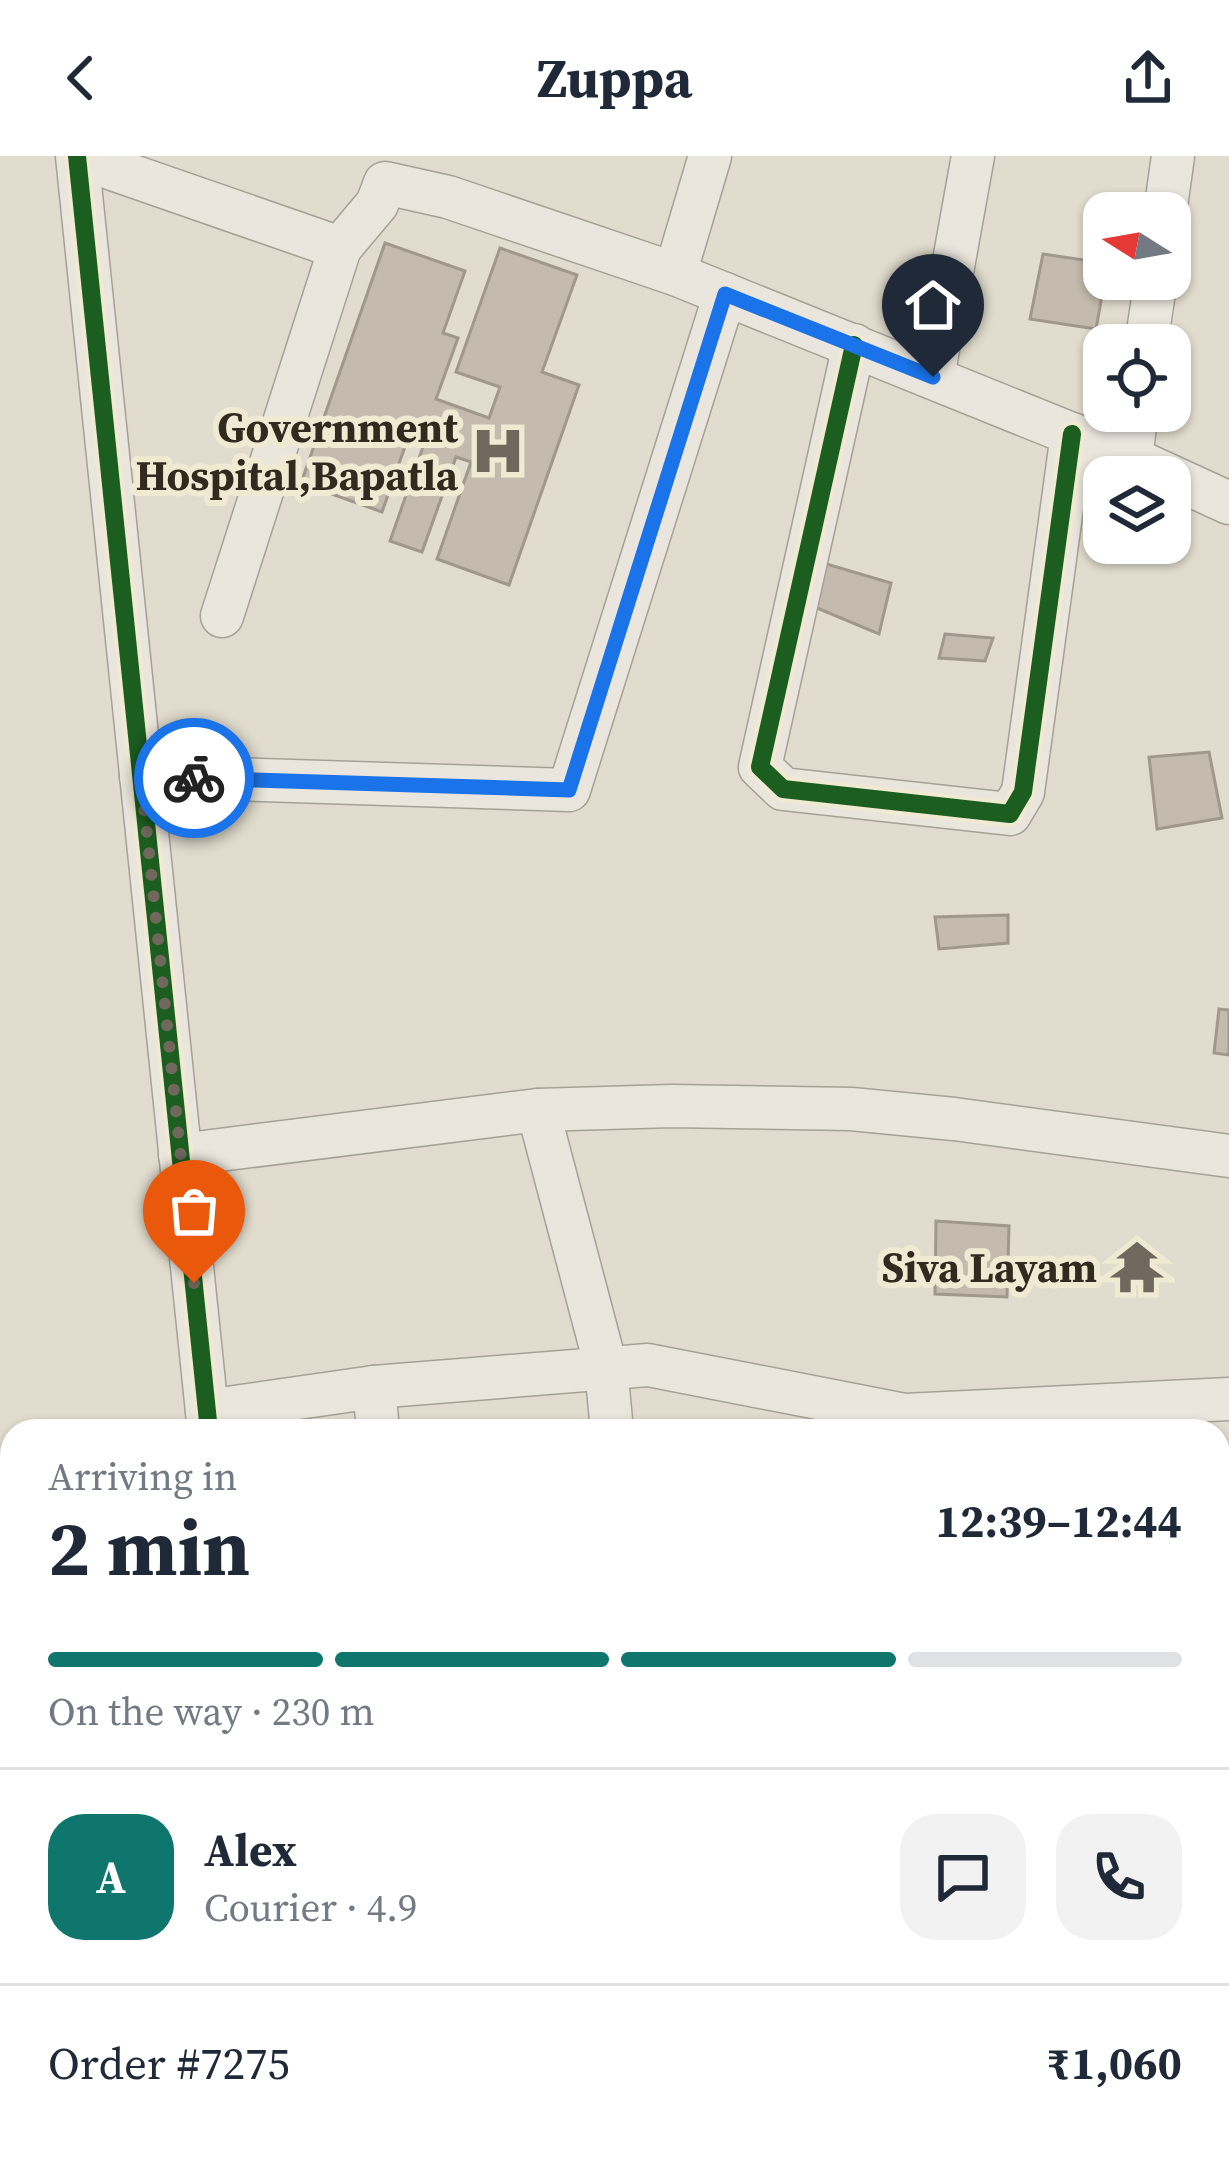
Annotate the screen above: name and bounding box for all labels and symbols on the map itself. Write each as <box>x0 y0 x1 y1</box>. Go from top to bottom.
north arrow <box>1083 192 1191 300</box>
pin <box>882 254 984 377</box>
place label: Government Hospital,Bapatla <box>135 398 459 504</box>
hospital icon: Government Hospital,Bapatla <box>469 422 527 480</box>
courier <box>134 718 254 838</box>
pin <box>143 1160 245 1283</box>
place label: Siva Layam <box>881 1238 1097 1296</box>
temple icon: Siva Layam <box>1108 1238 1166 1296</box>

